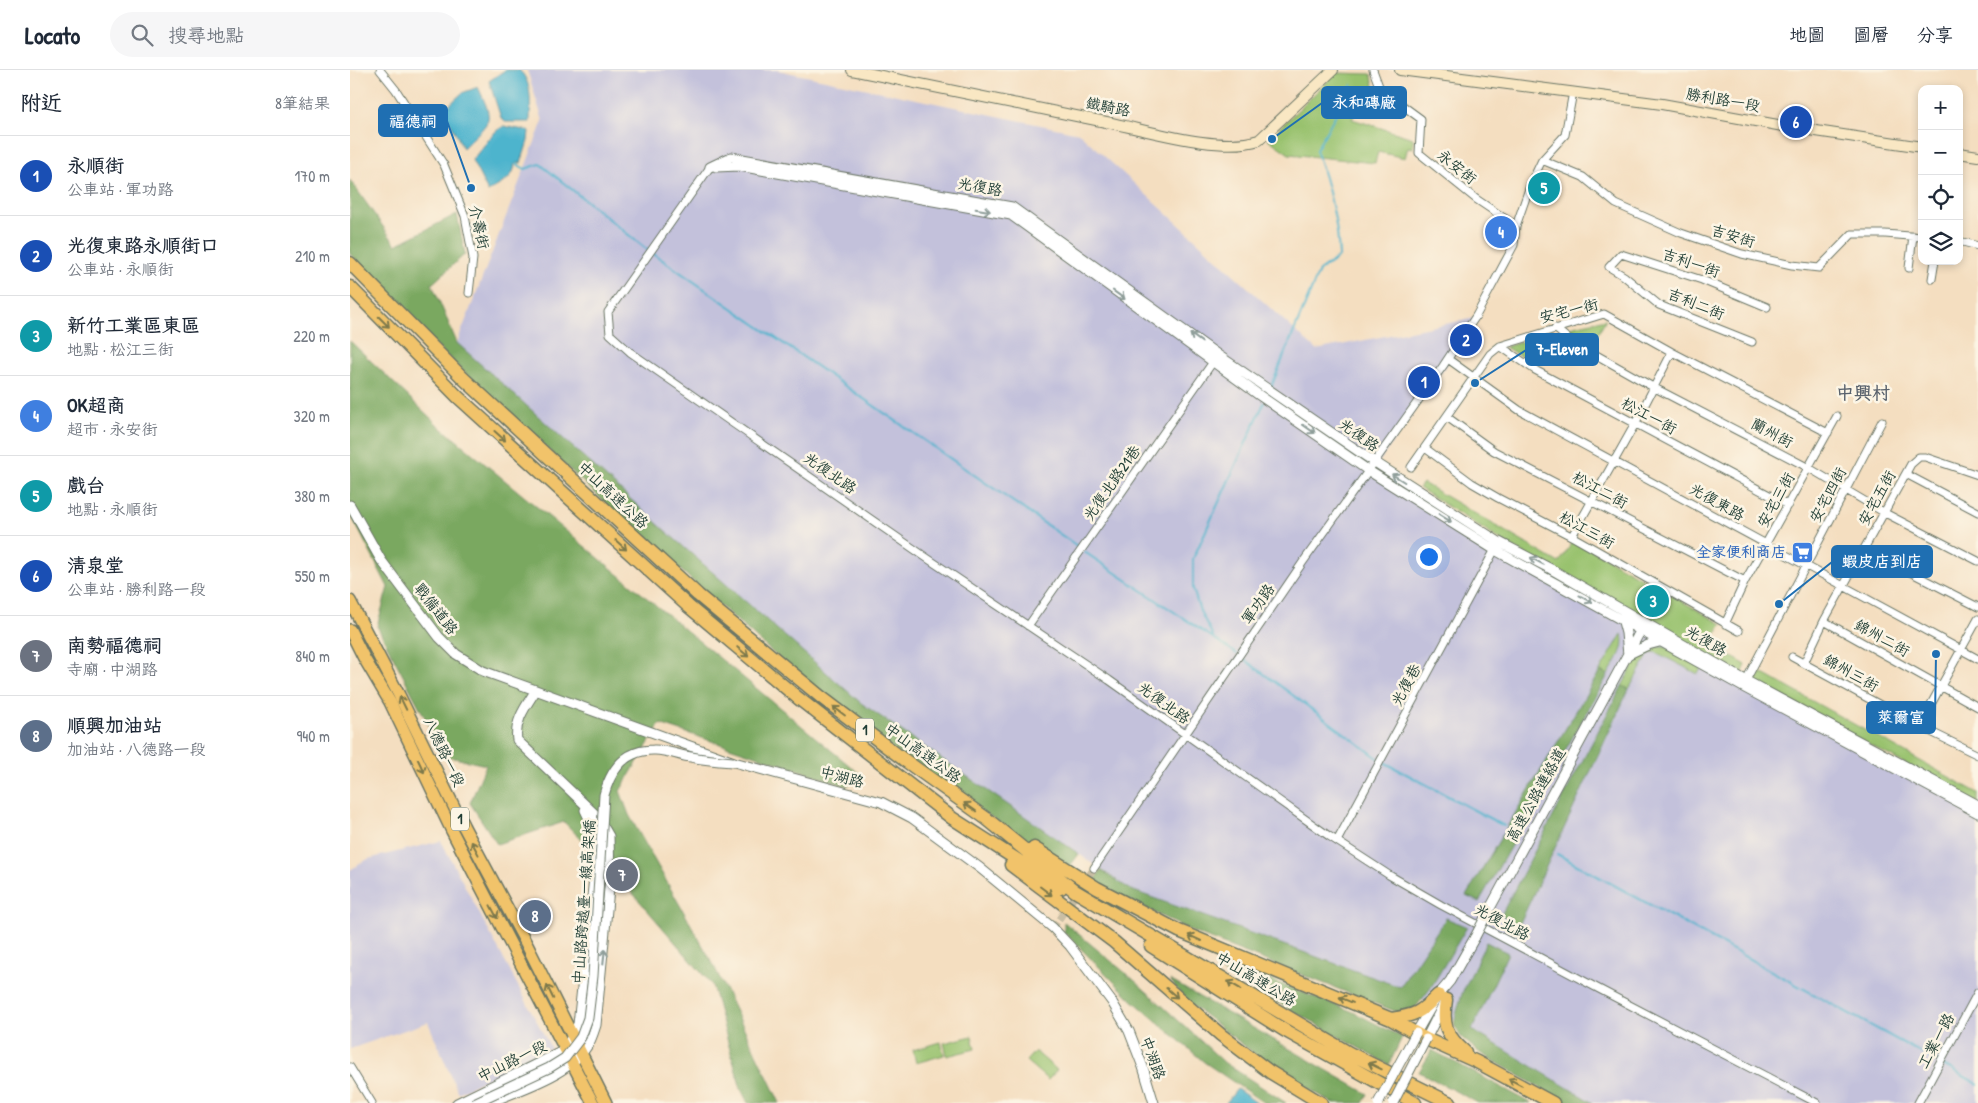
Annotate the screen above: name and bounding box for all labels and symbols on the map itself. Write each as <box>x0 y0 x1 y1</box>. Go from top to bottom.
street label: 勝利路一段 <box>1684 83 1762 116</box>
callout: 永和磚廠 <box>1322 87 1406 118</box>
text: 永和磚廠 <box>1332 91 1396 113</box>
street label: 鐵騎路 <box>1084 92 1132 121</box>
pin: 6 <box>1780 103 1812 141</box>
callout: 福德祠 <box>379 105 447 136</box>
text: 福德祠 <box>389 110 437 132</box>
street label: 永安街 <box>1433 144 1481 189</box>
pin: 5 <box>1528 169 1560 207</box>
street label: 光復路 <box>956 172 1004 201</box>
street label: 介壽街 <box>464 203 495 251</box>
one-way arrow <box>974 206 990 215</box>
pin: 4 <box>1485 213 1517 251</box>
street label: 吉安街 <box>1709 219 1758 252</box>
street label: 吉利一街 <box>1659 243 1723 282</box>
street label: 吉利二街 <box>1664 283 1728 325</box>
one-way arrow <box>1112 289 1125 300</box>
street label: 安宅一街 <box>1537 293 1601 328</box>
one-way arrow <box>378 316 390 328</box>
pin: 2 <box>1450 321 1482 359</box>
one-way arrow <box>1189 333 1203 344</box>
callout: 7-Eleven <box>1526 334 1598 365</box>
text: 7-Eleven <box>1535 338 1588 360</box>
pin: 1 <box>1408 363 1440 401</box>
district label: 中興村 <box>1836 380 1890 405</box>
street label: 松江一街 <box>1618 392 1681 439</box>
street label: 光復路 <box>1335 413 1384 456</box>
street label: 蘭州街 <box>1747 413 1797 452</box>
one-way arrow <box>1302 424 1316 434</box>
one-way arrow <box>494 430 507 442</box>
street label: 光復北路21巷 <box>1078 441 1145 525</box>
street label: 光復北路 <box>800 447 861 498</box>
street label: 中山高速公路 <box>573 456 653 533</box>
street label: 安宅四街 <box>1804 463 1851 526</box>
street label: 松江二街 <box>1569 466 1632 513</box>
street label: 安宅五街 <box>1853 466 1900 529</box>
street label: 安宅三街 <box>1752 468 1799 531</box>
one-way arrow <box>1392 472 1406 482</box>
street label: 光復東路 <box>1686 478 1749 525</box>
street label: 松江三街 <box>1556 506 1619 553</box>
one-way arrow <box>1438 513 1452 523</box>
one-way arrow <box>614 539 627 551</box>
supermarket icon: 全家便利商店 <box>1790 540 1814 564</box>
place label: 全家便利商店 <box>1696 541 1786 562</box>
your location <box>1416 544 1442 570</box>
callout: 蝦皮店到店 <box>1832 546 1932 577</box>
text: 蝦皮店到店 <box>1842 550 1922 572</box>
one-way arrow <box>1530 556 1545 565</box>
street label: 戰備道路 <box>410 579 463 639</box>
street label: 軍功路 <box>1236 579 1279 628</box>
pin: 3 <box>1637 582 1669 620</box>
one-way arrow <box>1578 595 1593 604</box>
street label: 錦州二街 <box>1851 614 1914 661</box>
street label: 光復路 <box>1682 620 1731 661</box>
one-way arrow <box>736 646 749 657</box>
street label: 錦州三街 <box>1820 649 1883 696</box>
street label: 光復巷 <box>1386 660 1425 710</box>
street label: 光復北路 <box>1134 676 1195 729</box>
one-way arrow <box>398 695 408 710</box>
callout: 萊爾富 <box>1867 702 1935 733</box>
one-way arrow <box>833 705 846 716</box>
text: 萊爾富 <box>1877 706 1925 728</box>
street label: 八德路一段 <box>419 713 470 790</box>
road number: 1 <box>856 718 874 742</box>
street label: 中山高速公路 <box>881 718 966 788</box>
street label: 高速公路連絡道 <box>1501 744 1570 846</box>
one-way arrow <box>417 758 426 773</box>
street label: 中湖路 <box>818 761 867 792</box>
one-way arrow <box>964 801 977 812</box>
road number: 1 <box>451 808 469 831</box>
street label: 中山路跨越臺一線高架橋 <box>567 819 600 985</box>
one-way arrow <box>470 841 480 856</box>
pin: 7 <box>606 856 638 894</box>
one-way arrow <box>1039 886 1053 896</box>
pin: 8 <box>519 897 551 935</box>
street label: 光復北路 <box>1471 898 1534 945</box>
one-way arrow <box>489 904 499 919</box>
one-way arrow <box>1188 933 1203 943</box>
street label: 中山高速公路 <box>1212 946 1300 1011</box>
one-way arrow <box>599 949 609 965</box>
one-way arrow <box>1228 980 1242 990</box>
one-way arrow <box>545 985 555 1000</box>
one-way arrow <box>1166 988 1179 999</box>
one-way arrow <box>1339 995 1354 1005</box>
street label: 工業一路 <box>1912 1009 1959 1072</box>
street label: 中湖路 <box>1136 1033 1171 1083</box>
street label: 中山路一段 <box>473 1035 550 1086</box>
one-way arrow <box>1368 1061 1383 1071</box>
one-way arrow <box>1508 1077 1523 1087</box>

